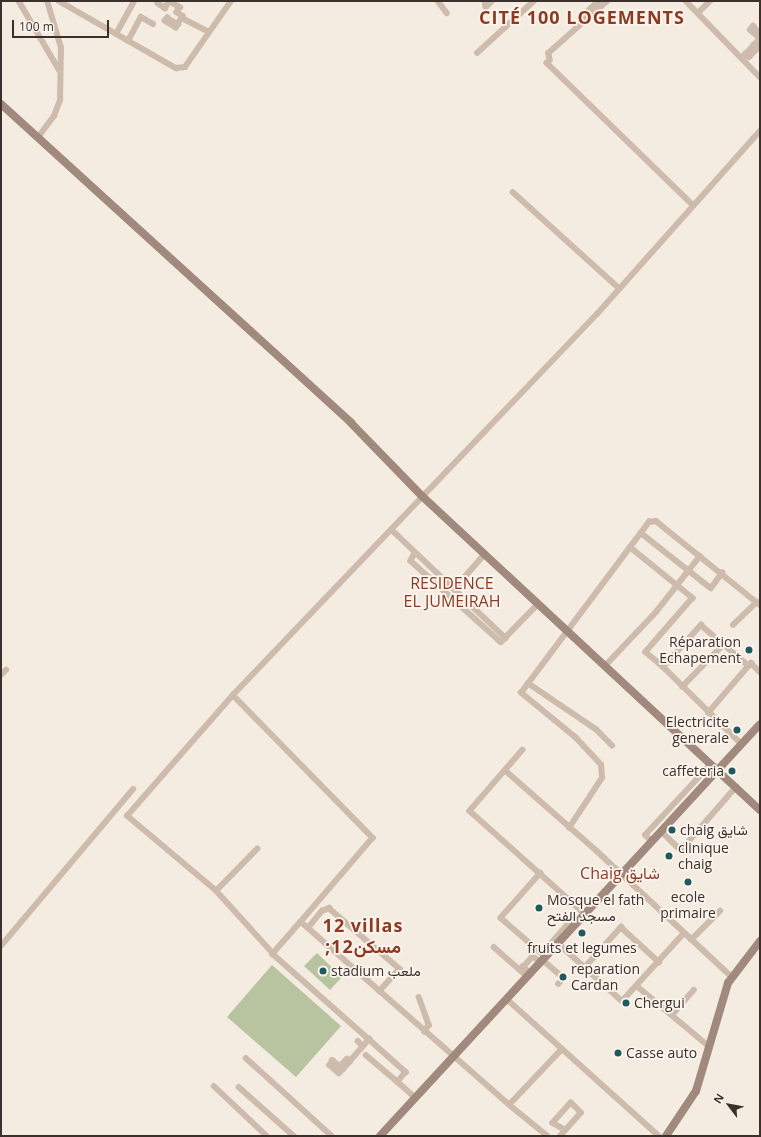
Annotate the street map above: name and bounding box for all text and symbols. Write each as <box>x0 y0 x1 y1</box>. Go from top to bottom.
district label: CITÉ 100 LOGEMENTS <box>479 6 685 28</box>
scale bar <box>14 12 111 38</box>
text: 100 m <box>19 18 54 35</box>
district label: RESIDENCE EL JUMEIRAH <box>398 573 506 611</box>
place label: Réparation Echapement <box>659 634 741 666</box>
marker: Réparation Echapement <box>744 645 754 655</box>
place label: Electricite generale <box>666 714 729 746</box>
marker: Electricite generale <box>732 725 742 735</box>
place label: caffeteria <box>662 763 724 779</box>
marker: caffeteria <box>727 766 737 776</box>
place label: chaig شايق <box>680 822 748 838</box>
marker: chaig شايق <box>667 825 677 835</box>
place label: clinique chaig <box>678 840 729 872</box>
marker: clinique chaig <box>663 850 675 862</box>
district label: Chaig شايق <box>580 863 660 883</box>
marker: ecole primaire <box>683 877 693 887</box>
place label: ecole primaire <box>660 889 716 922</box>
place label: Mosque el fath مسجد الفتح <box>547 892 644 924</box>
marker: Mosque el fath مسجد الفتح <box>534 903 544 913</box>
district label: 12 villas ;12مسكن <box>323 915 403 958</box>
marker: fruits et legumes <box>577 928 587 938</box>
place label: fruits et legumes <box>527 940 637 956</box>
place label: reparation Cardan <box>571 961 640 994</box>
place label: stadium ملعب <box>331 963 421 979</box>
marker: stadium ملعب <box>318 966 328 976</box>
marker: reparation Cardan <box>558 972 568 982</box>
place label: Chergui <box>634 995 685 1011</box>
marker: Chergui <box>621 998 631 1008</box>
place label: Casse auto <box>626 1045 697 1061</box>
marker: Casse auto <box>613 1048 623 1058</box>
north arrow <box>709 1085 749 1125</box>
text: N <box>710 1091 727 1106</box>

